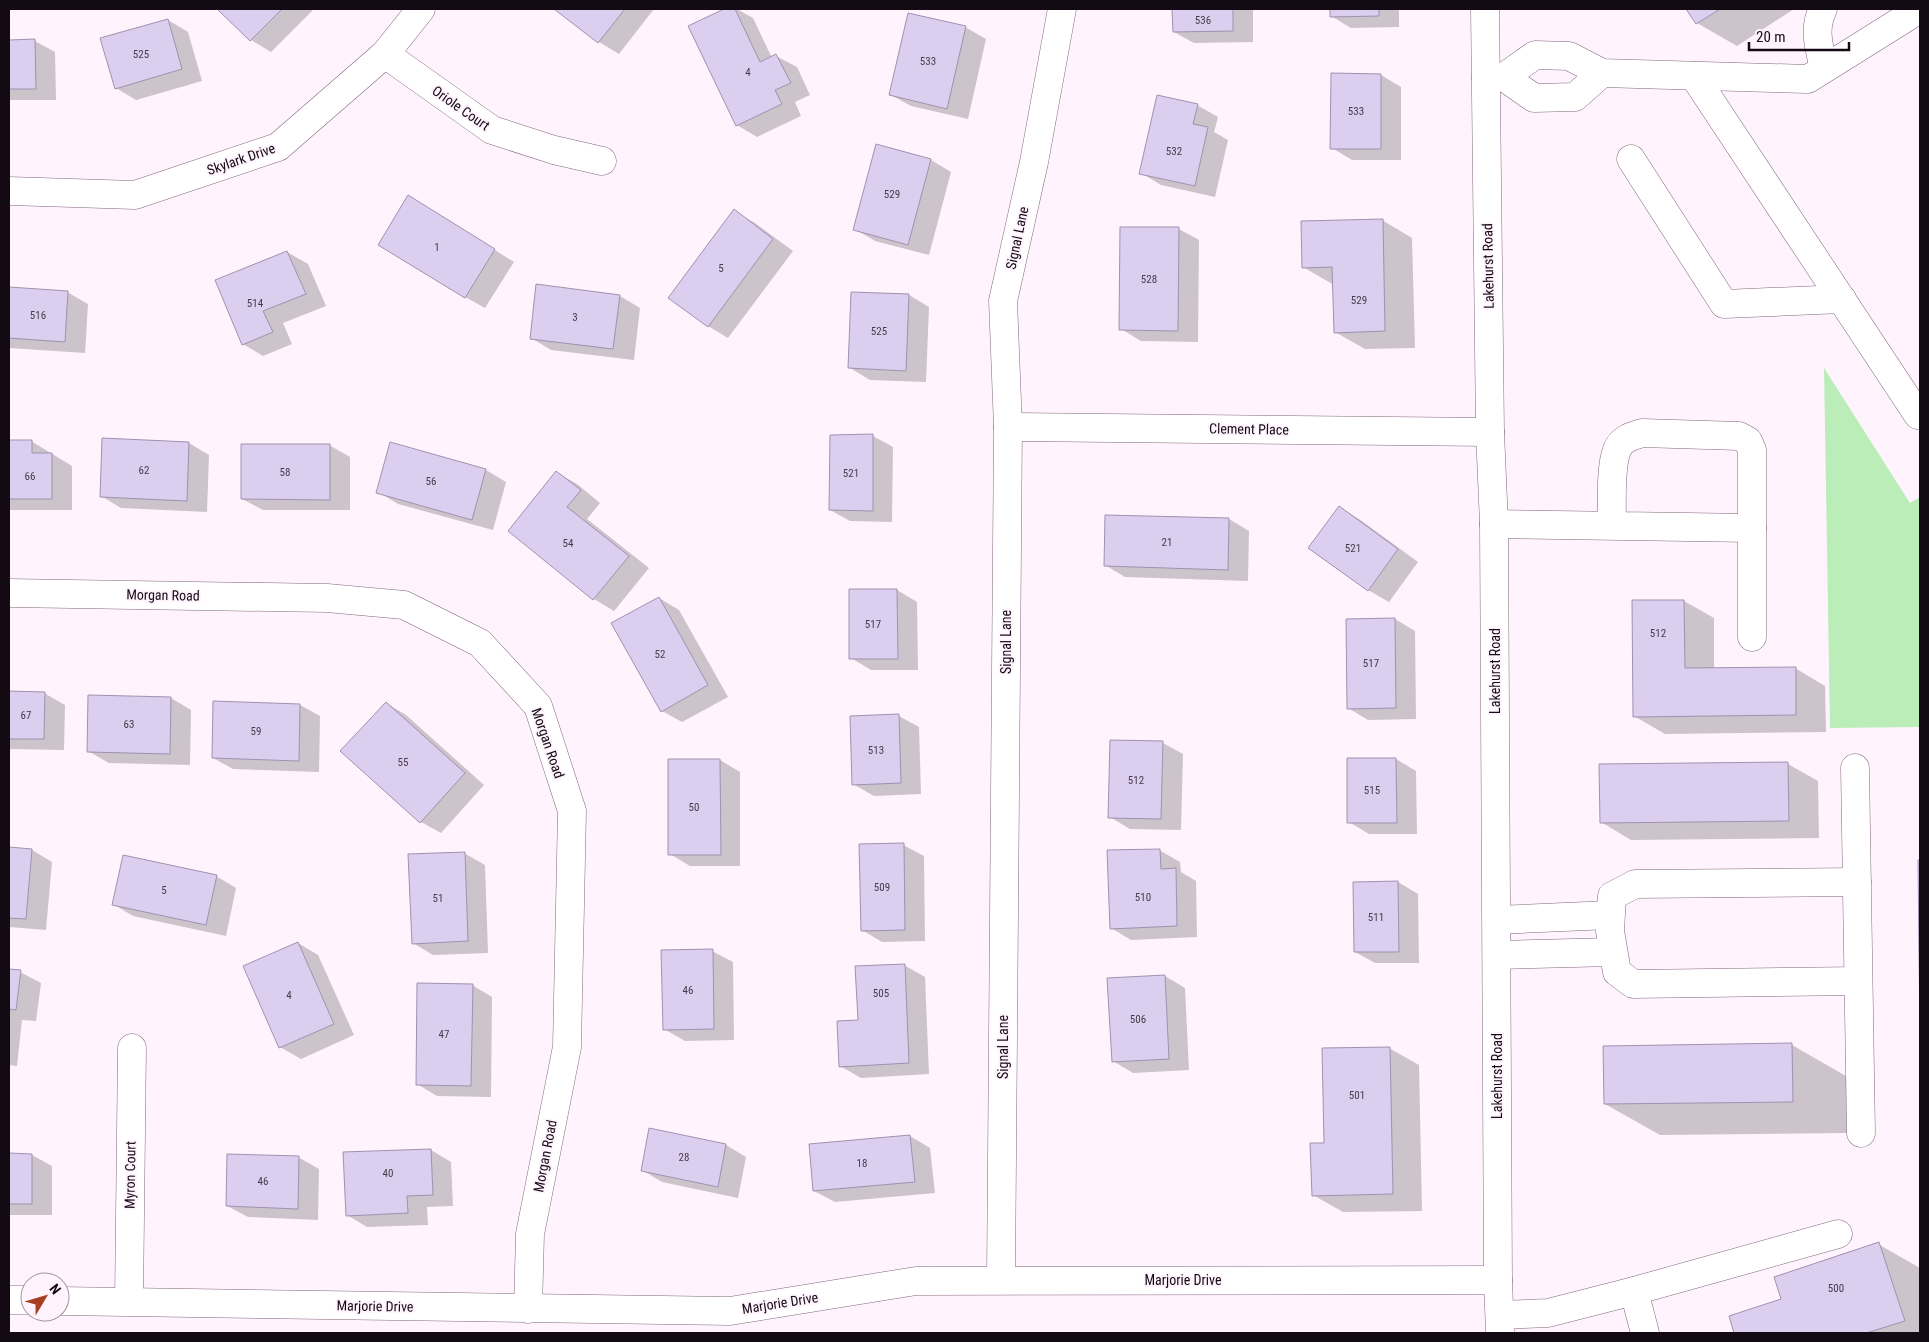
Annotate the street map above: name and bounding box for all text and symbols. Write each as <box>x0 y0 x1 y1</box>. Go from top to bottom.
house number: 536 <box>1195 14 1211 27</box>
scale bar <box>1749 20 1849 52</box>
text: 20 m <box>1756 28 1786 46</box>
house number: 525 <box>133 48 149 61</box>
house number: 533 <box>920 55 936 68</box>
house number: 4 <box>745 66 751 79</box>
street label: Oriole Court <box>429 82 493 134</box>
house number: 533 <box>1348 105 1364 118</box>
street label: Skylark Drive <box>205 140 278 178</box>
house number: 532 <box>1166 145 1182 158</box>
house number: 529 <box>884 188 900 201</box>
street label: Signal Lane <box>1003 205 1032 271</box>
street label: Lakehurst Road <box>1479 223 1497 309</box>
house number: 1 <box>434 241 440 254</box>
house number: 5 <box>718 262 724 275</box>
house number: 528 <box>1141 273 1157 286</box>
house number: 529 <box>1351 294 1367 307</box>
house number: 514 <box>247 297 264 310</box>
house number: 516 <box>30 309 46 322</box>
house number: 3 <box>572 311 578 324</box>
house number: 525 <box>871 325 887 338</box>
street label: Clement Place <box>1209 420 1289 438</box>
house number: 62 <box>139 464 149 477</box>
house number: 58 <box>280 466 290 479</box>
house number: 521 <box>843 467 859 480</box>
house number: 66 <box>25 470 35 483</box>
house number: 56 <box>426 475 436 488</box>
house number: 21 <box>1162 536 1172 549</box>
house number: 54 <box>563 537 574 550</box>
house number: 521 <box>1345 542 1361 555</box>
street label: Morgan Road <box>126 586 200 604</box>
street label: Signal Lane <box>998 610 1014 674</box>
house number: 517 <box>865 618 881 631</box>
house number: 512 <box>1650 627 1666 640</box>
street label: Lakehurst Road <box>1487 628 1503 714</box>
house number: 52 <box>655 648 665 661</box>
house number: 517 <box>1363 657 1379 670</box>
street label: Morgan Road <box>528 706 568 780</box>
house number: 67 <box>21 709 31 722</box>
house number: 63 <box>124 718 134 731</box>
house number: 59 <box>251 725 261 738</box>
house number: 513 <box>868 744 884 757</box>
house number: 55 <box>398 756 408 769</box>
house number: 512 <box>1128 774 1144 787</box>
house number: 515 <box>1364 784 1380 797</box>
house number: 50 <box>689 801 699 814</box>
house number: 509 <box>874 881 890 894</box>
house number: 5 <box>161 884 167 897</box>
house number: 510 <box>1135 891 1151 904</box>
house number: 51 <box>433 892 443 905</box>
house number: 511 <box>1368 911 1384 924</box>
house number: 46 <box>683 984 693 997</box>
house number: 505 <box>873 987 889 1000</box>
house number: 4 <box>286 989 292 1002</box>
house number: 506 <box>1130 1013 1146 1026</box>
street label: Signal Lane <box>995 1015 1011 1079</box>
house number: 47 <box>439 1028 449 1041</box>
street label: Lakehurst Road <box>1489 1033 1505 1119</box>
house number: 501 <box>1349 1089 1365 1102</box>
street label: Morgan Road <box>530 1118 560 1194</box>
street label: Myron Court <box>121 1141 139 1209</box>
house number: 28 <box>679 1151 689 1164</box>
house number: 18 <box>857 1157 867 1170</box>
house number: 40 <box>383 1167 393 1180</box>
house number: 46 <box>258 1175 268 1188</box>
north arrow <box>20 1272 70 1322</box>
street label: Marjorie Drive <box>1145 1272 1222 1288</box>
text: N <box>46 1281 64 1297</box>
house number: 500 <box>1828 1282 1844 1295</box>
street label: Marjorie Drive <box>741 1289 820 1317</box>
street label: Marjorie Drive <box>336 1297 414 1315</box>

